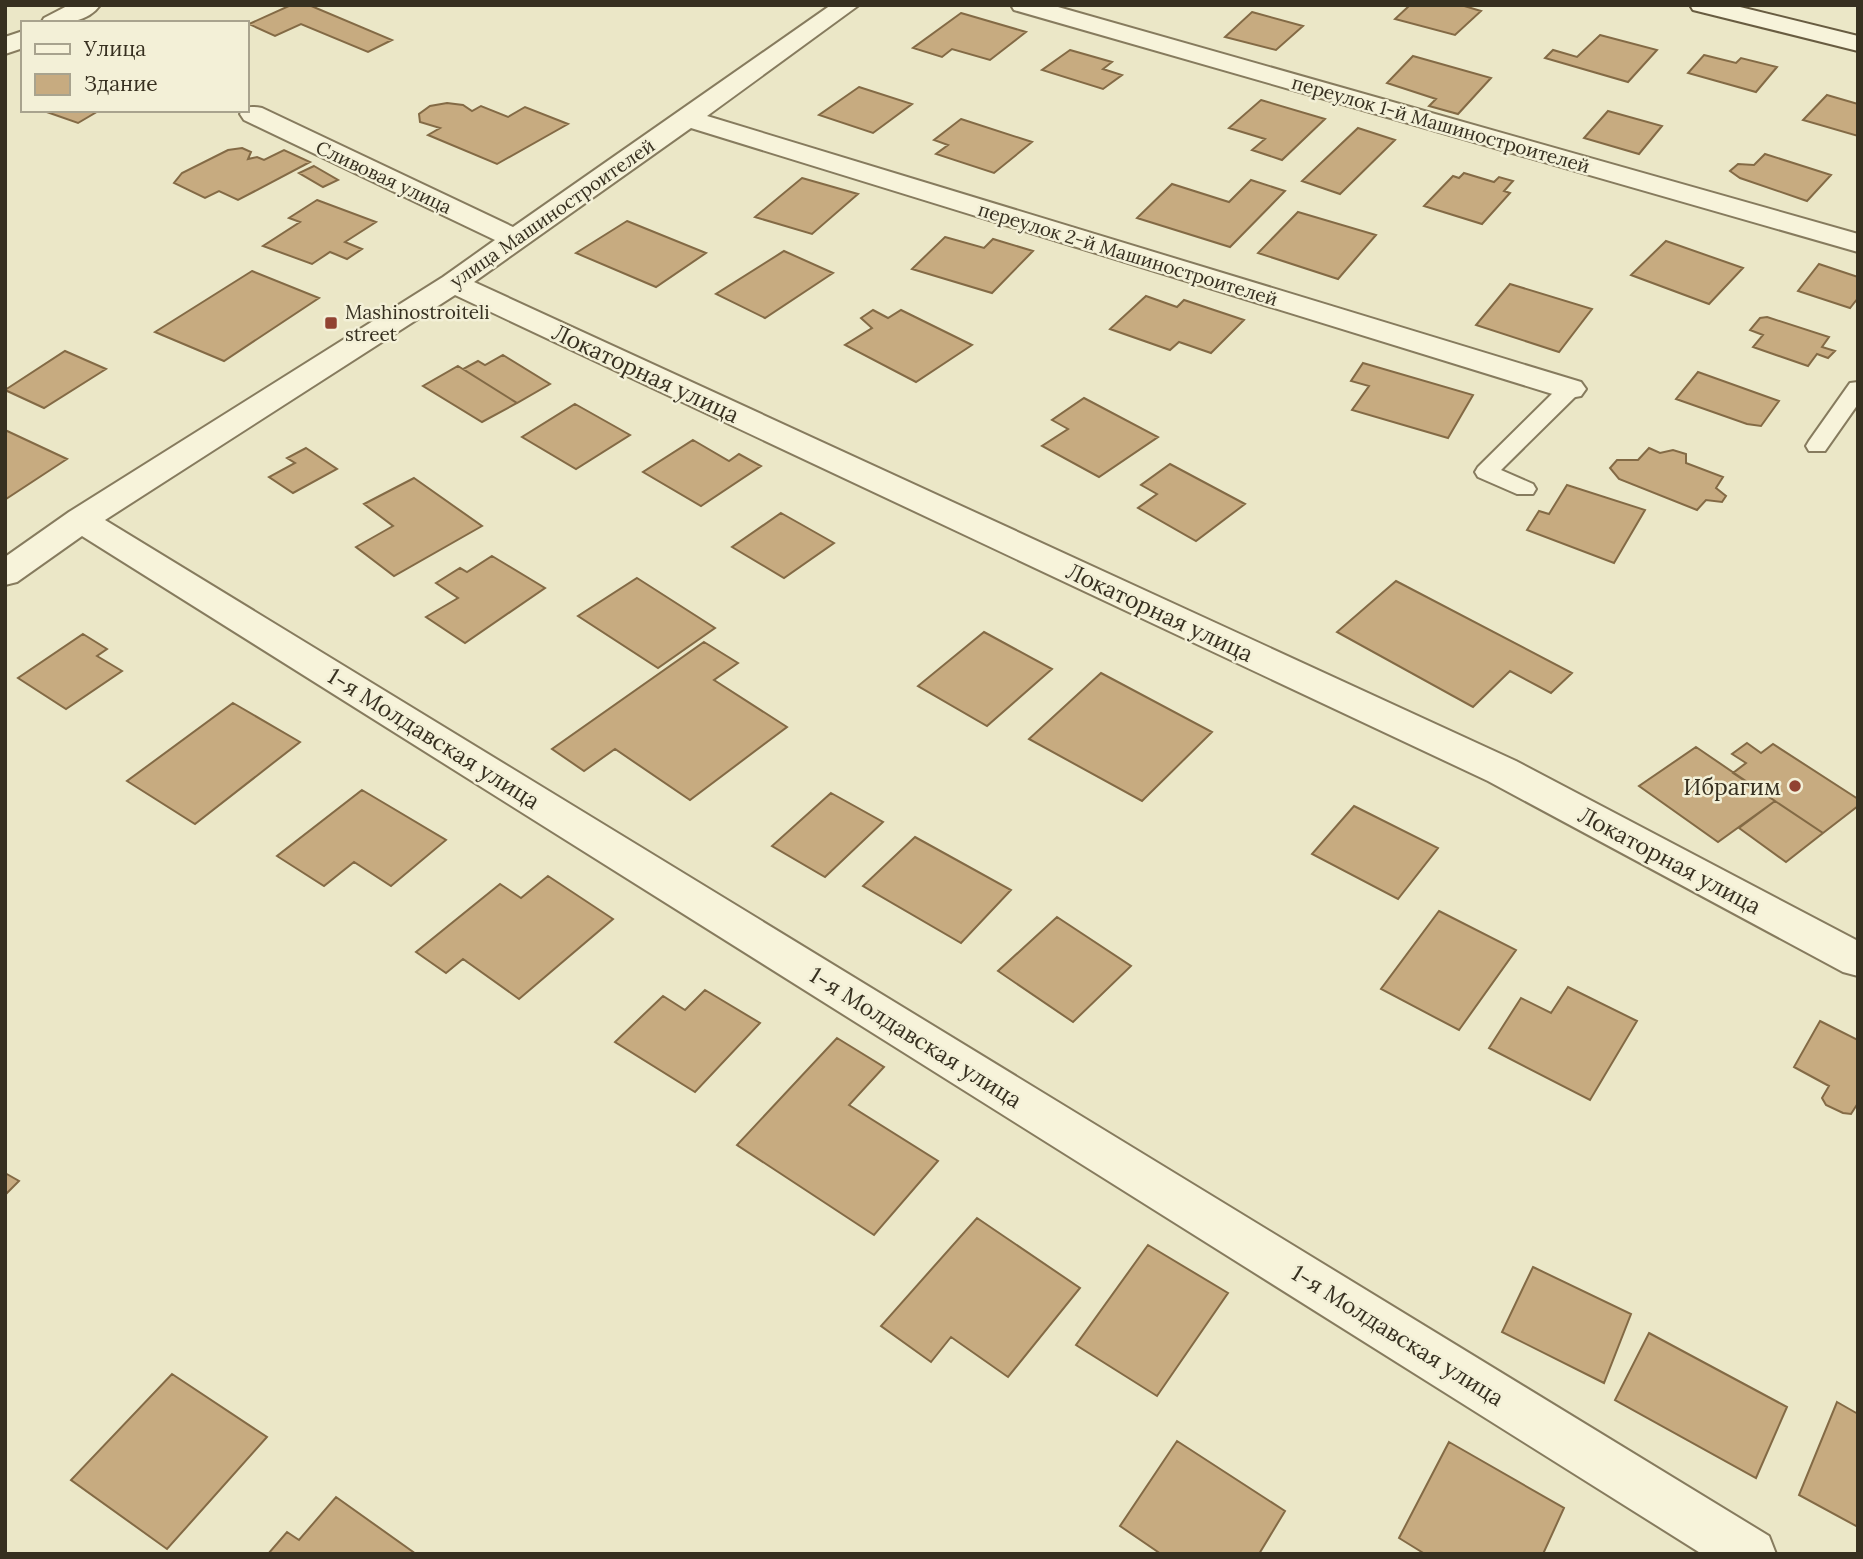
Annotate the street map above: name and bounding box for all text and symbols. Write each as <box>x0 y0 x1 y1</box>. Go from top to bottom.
legend <box>21 21 248 112</box>
text: Улица <box>83 35 146 62</box>
text: Здание <box>84 70 158 97</box>
street label: переулок 1-й Машиностроителей <box>1289 70 1593 178</box>
street label: улица Машиностроителей <box>445 133 659 293</box>
street label: Сливовая улица <box>312 135 456 219</box>
street label: переулок 2-й Машиностроителей <box>975 197 1281 311</box>
place label: Mashinostroiteli street <box>345 300 490 346</box>
marker: Mashinostroiteli street <box>323 315 339 331</box>
street label: Локаторная улица <box>548 317 744 429</box>
street label: Локаторная улица <box>1062 556 1258 668</box>
street label: 1-я Молдавская улица <box>323 661 546 815</box>
place label: Ибрагим <box>1683 772 1781 801</box>
marker: Ибрагим <box>1787 778 1803 794</box>
street label: Локаторная улица <box>1574 800 1766 920</box>
street label: 1-я Молдавская улица <box>805 960 1028 1114</box>
street label: 1-я Молдавская улица <box>1287 1258 1510 1412</box>

